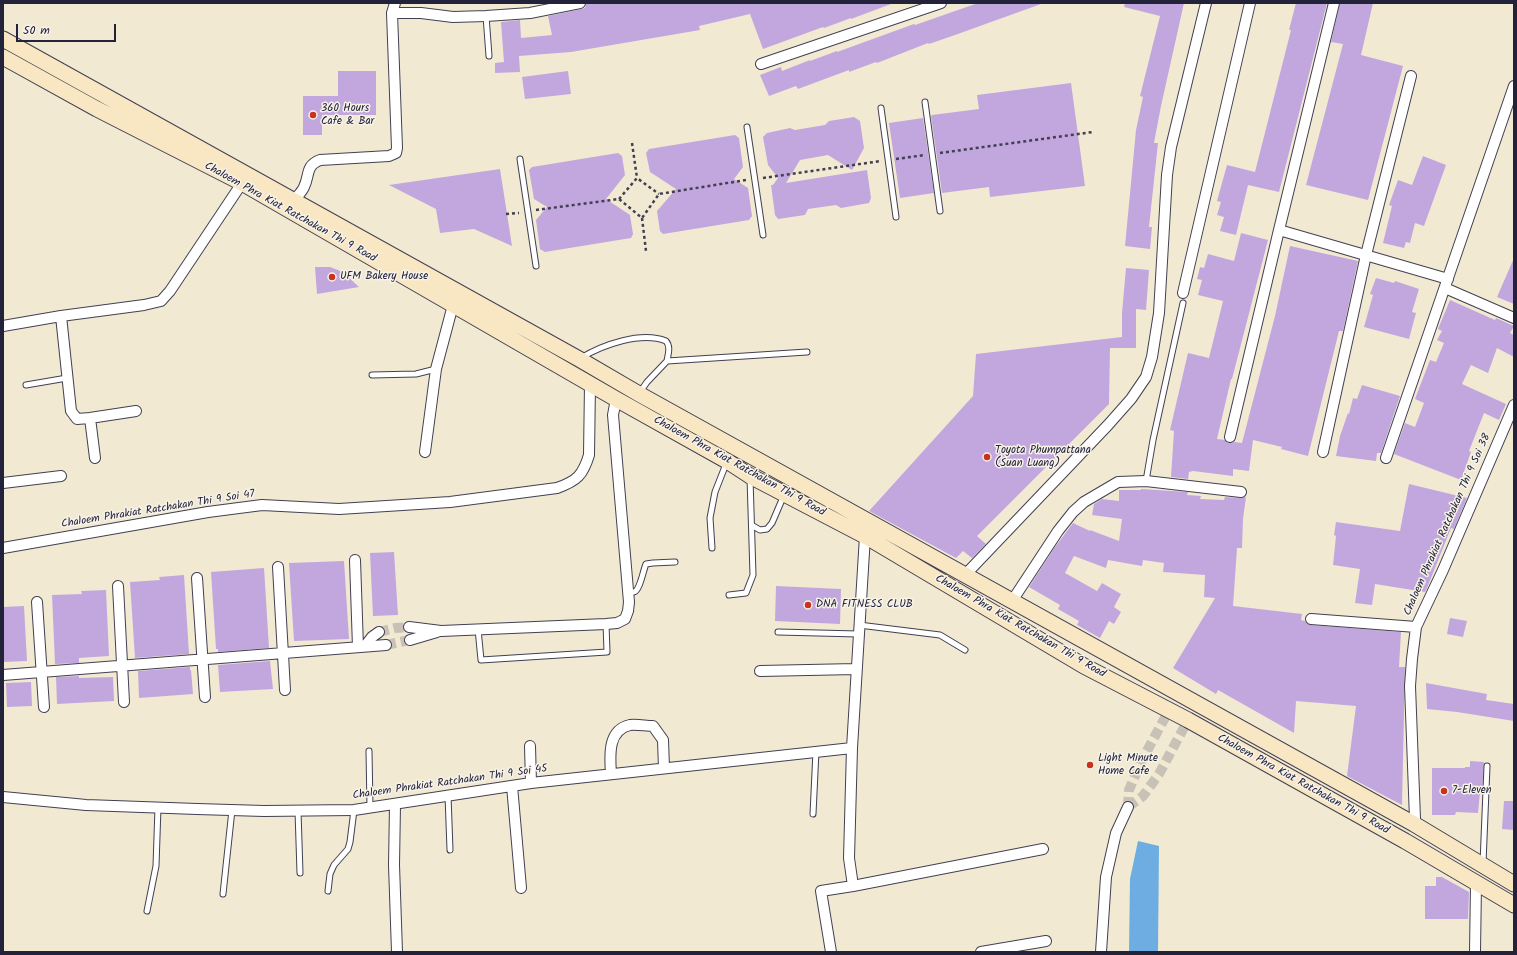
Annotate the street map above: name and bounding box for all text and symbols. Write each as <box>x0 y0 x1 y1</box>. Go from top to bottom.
scale bar <box>18 16 118 42</box>
text: 50 m <box>23 21 50 40</box>
place label: 360 Hours Cafe & Bar <box>321 102 374 128</box>
marker: 360 Hours Cafe & Bar <box>308 110 318 120</box>
street label: Chaloem Phra Kiat Ratchakan Thi 9 Road <box>202 160 378 266</box>
place label: UFM Bakery House <box>340 270 428 284</box>
marker: UFM Bakery House <box>327 272 337 282</box>
street label: Chaloem Phra Kiat Ratchakan Thi 9 Road <box>651 414 827 520</box>
street label: Chaloem Phrakiat Ratchakan Thi 9 Soi 38 <box>1402 432 1494 618</box>
place label: Toyota Phumpattana (Suan Luang) <box>995 444 1091 470</box>
marker: Toyota Phumpattana (Suan Luang) <box>982 452 992 462</box>
street label: Chaloem Phrakiat Ratchakan Thi 9 Soi 47 <box>60 488 256 532</box>
street label: Chaloem Phra Kiat Ratchakan Thi 9 Road <box>932 573 1108 681</box>
place label: DNA FITNESS CLUB <box>816 598 913 612</box>
marker: DNA FITNESS CLUB <box>803 600 813 610</box>
street label: Chaloem Phra Kiat Ratchakan Thi 9 Road <box>1215 732 1391 838</box>
place label: Light Minute Home Cafe <box>1098 752 1158 778</box>
marker: Light Minute Home Cafe <box>1085 760 1095 770</box>
street label: Chaloem Phrakiat Ratchakan Thi 9 Soi 45 <box>352 763 548 803</box>
place label: 7-Eleven <box>1452 784 1492 798</box>
marker: 7-Eleven <box>1439 786 1449 796</box>

